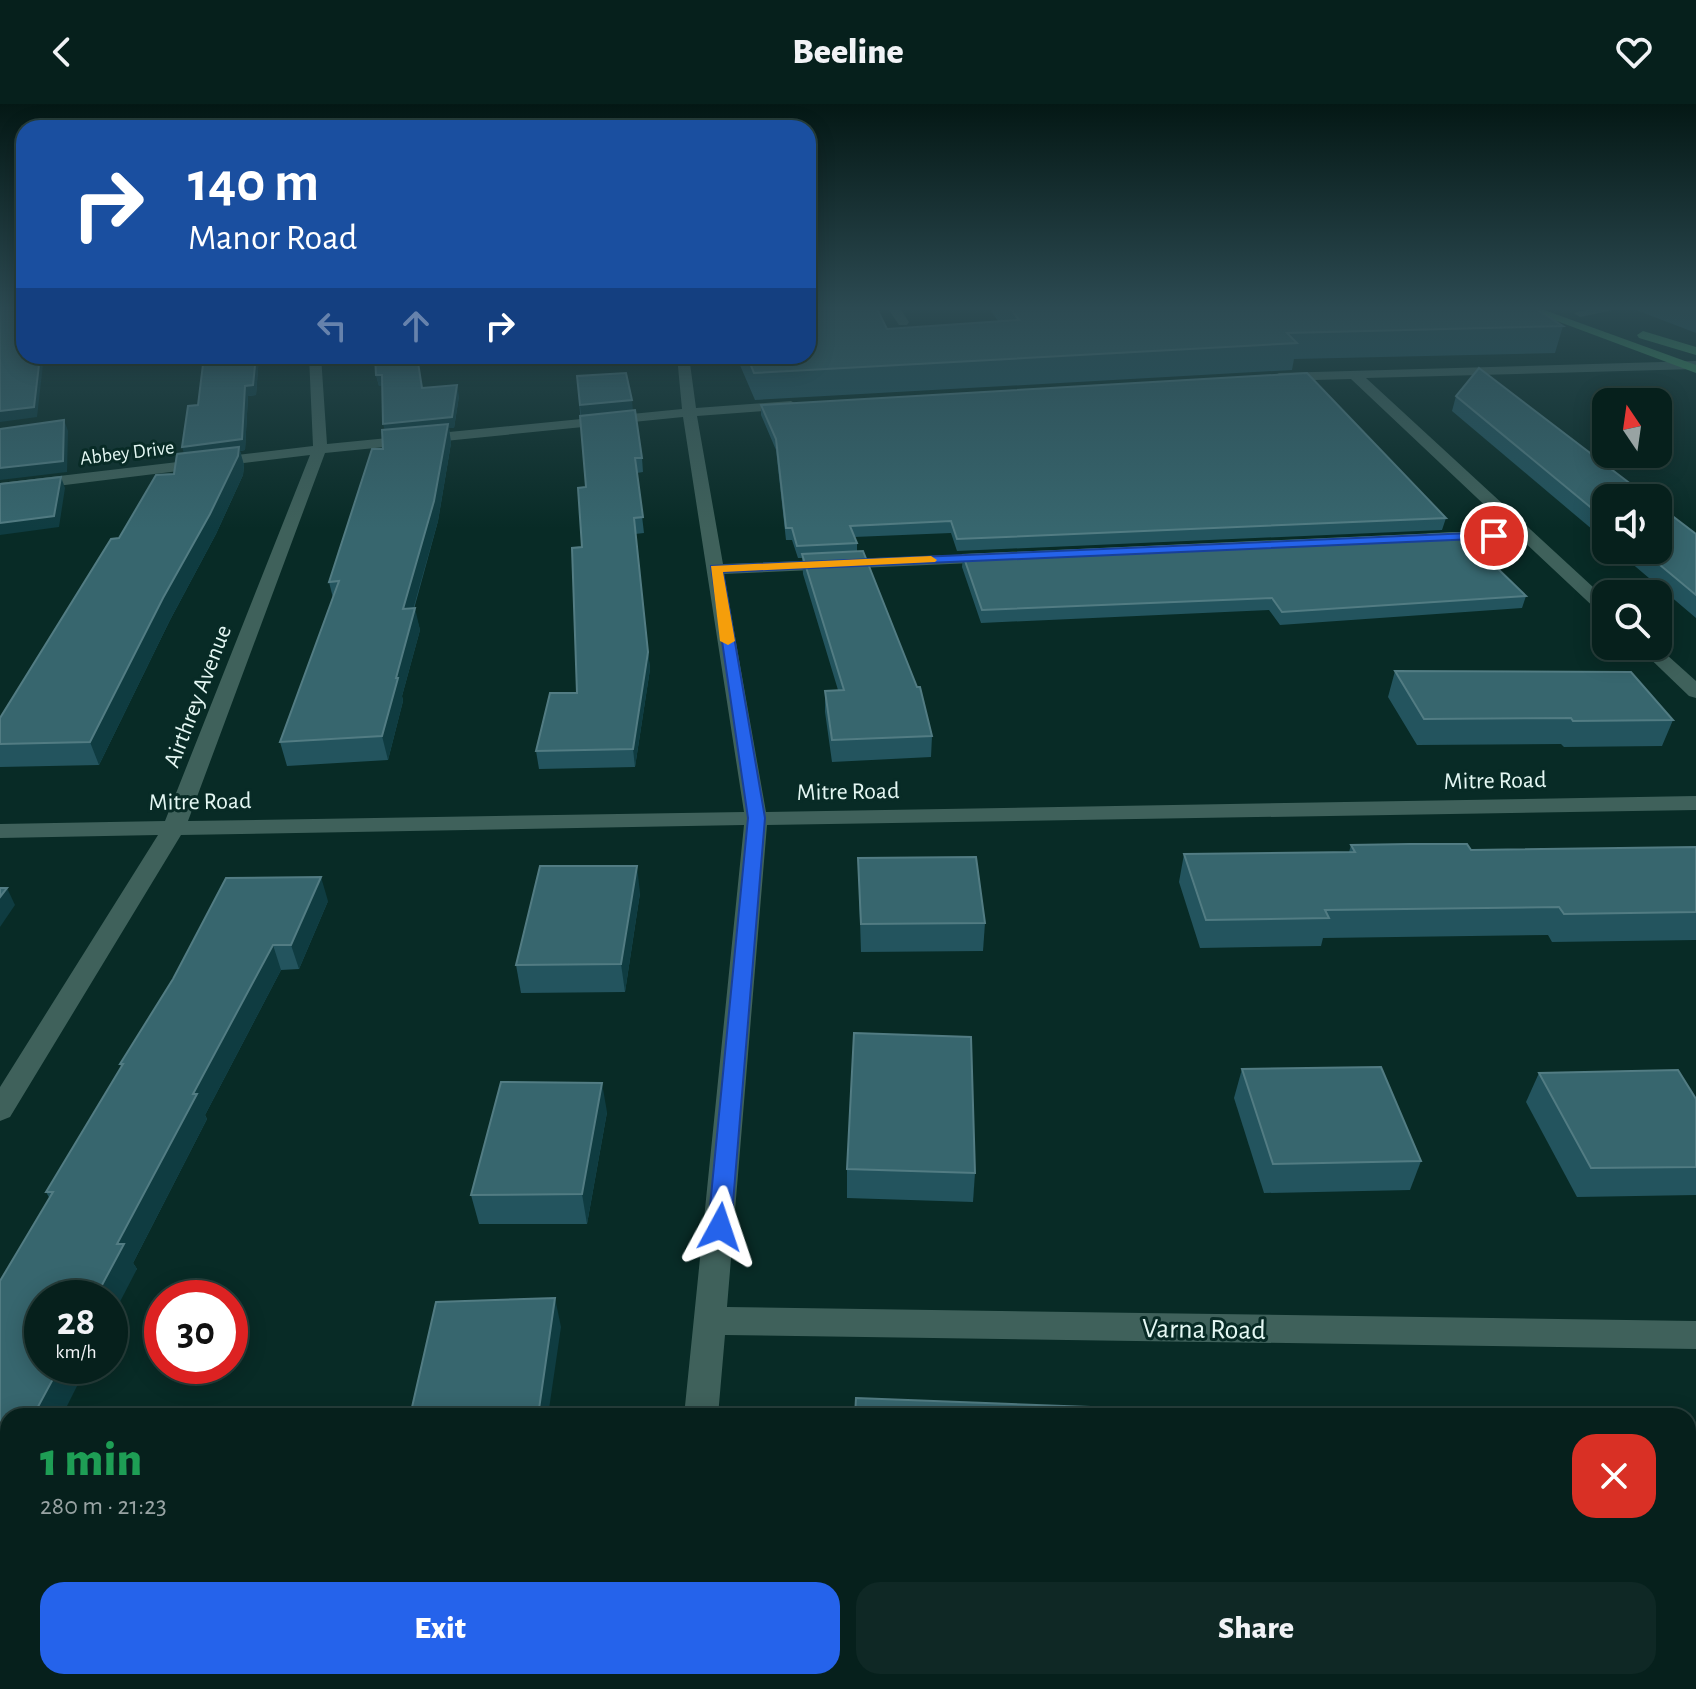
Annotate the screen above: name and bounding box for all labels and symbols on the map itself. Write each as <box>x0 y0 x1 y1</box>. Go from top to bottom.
north arrow <box>1592 388 1672 468</box>
street label: Abbey Drive <box>79 437 175 469</box>
pin <box>1460 502 1528 570</box>
street label: Airthrey Avenue <box>160 622 236 771</box>
street label: Mitre Road <box>1443 768 1547 794</box>
street label: Mitre Road <box>796 779 900 805</box>
street label: Mitre Road <box>148 789 252 815</box>
position arrow <box>678 1185 762 1269</box>
speed limit sign: 30 <box>144 1280 248 1384</box>
street label: Varna Road <box>1142 1315 1266 1345</box>

